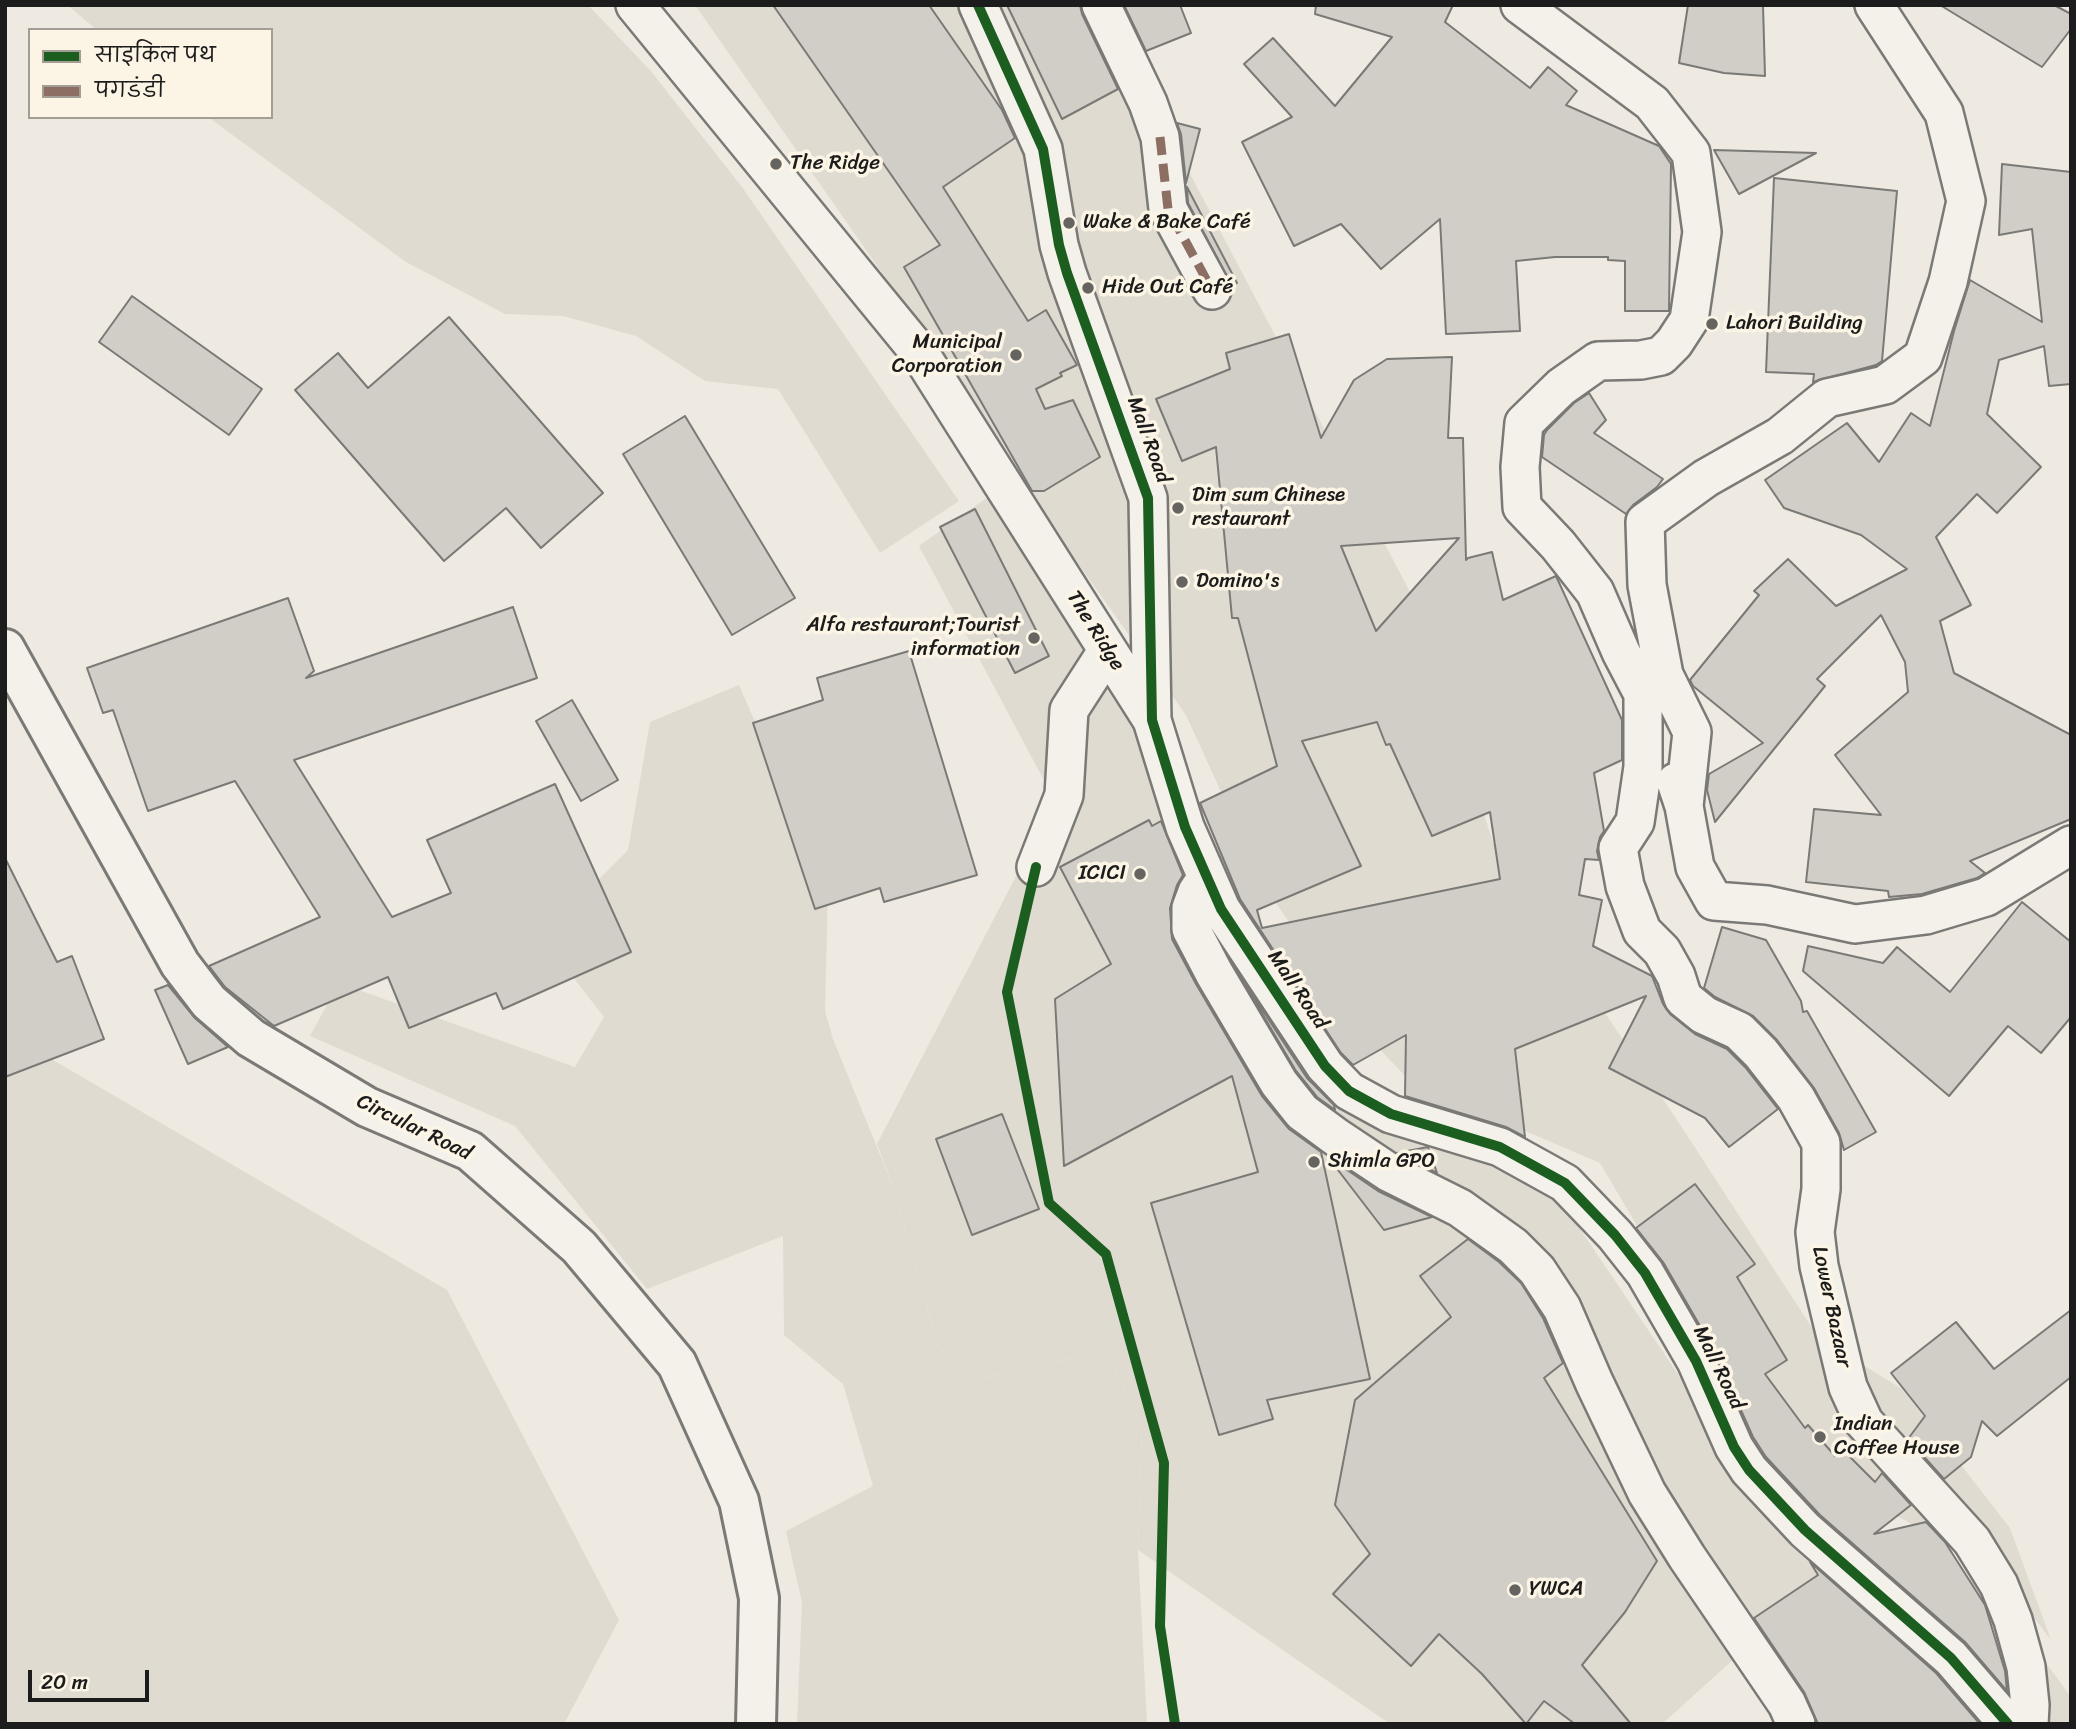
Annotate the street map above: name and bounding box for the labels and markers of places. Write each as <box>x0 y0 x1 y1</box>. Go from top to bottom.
place label: The Ridge <box>790 151 880 177</box>
marker: The Ridge <box>768 156 784 172</box>
place label: Wake & Bake Café <box>1083 210 1251 236</box>
marker: Wake & Bake Café <box>1061 215 1077 231</box>
place label: Hide Out Café <box>1102 275 1233 301</box>
marker: Hide Out Café <box>1080 280 1096 296</box>
place label: Lahori Building <box>1726 311 1863 337</box>
marker: Lahori Building <box>1704 316 1720 332</box>
place label: Municipal Corporation <box>892 330 1002 380</box>
marker: Municipal Corporation <box>1008 347 1024 363</box>
place label: Dim sum Chinese restaurant <box>1192 483 1345 533</box>
marker: Dim sum Chinese restaurant <box>1170 500 1186 516</box>
place label: Domino's <box>1196 569 1279 595</box>
marker: Domino's <box>1174 574 1190 590</box>
place label: Alfa restaurant;Tourist information <box>806 613 1020 663</box>
marker: Alfa restaurant;Tourist information <box>1026 630 1042 646</box>
place label: ICICI <box>1079 861 1126 887</box>
marker: ICICI <box>1132 866 1148 882</box>
place label: Shimla GPO <box>1328 1149 1435 1175</box>
marker: Shimla GPO <box>1306 1154 1322 1170</box>
place label: Indian Coffee House <box>1834 1412 1959 1462</box>
marker: Indian Coffee House <box>1812 1429 1828 1445</box>
place label: YWCA <box>1529 1577 1583 1603</box>
marker: YWCA <box>1507 1582 1523 1598</box>

